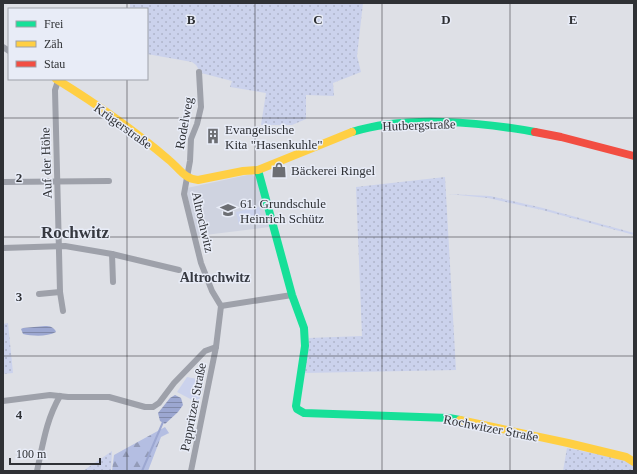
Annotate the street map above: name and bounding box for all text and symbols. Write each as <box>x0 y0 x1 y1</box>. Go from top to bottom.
legend <box>8 8 148 80</box>
text: B <box>187 12 196 27</box>
text: C <box>313 12 323 27</box>
text: D <box>441 12 451 27</box>
text: E <box>569 12 577 27</box>
text: Frei <box>44 17 64 31</box>
text: Zäh <box>44 37 63 51</box>
text: Stau <box>44 57 65 71</box>
street label: Rodelweg <box>172 95 196 150</box>
street label: Krügerstraße <box>91 100 155 152</box>
street label: Hutbergstraße <box>382 116 456 134</box>
place label: Evangelische Kita "Hasenkuhle" <box>225 122 323 152</box>
street label: Auf der Höhe <box>37 127 55 199</box>
building icon: Evangelische Kita "Hasenkuhle" <box>204 127 222 145</box>
shop icon: Bäckerei Ringel <box>270 161 288 179</box>
place label: Bäckerei Ringel <box>291 163 375 178</box>
text: 2 <box>16 170 22 185</box>
street label: Altrochwitz <box>189 190 217 254</box>
place label: 61. Grundschule Heinrich Schütz <box>240 196 326 226</box>
school or university icon: 61. Grundschule Heinrich Schütz <box>219 201 237 219</box>
district label: Rochwitz <box>41 223 109 242</box>
district label: Altrochwitz <box>180 270 250 285</box>
text: 3 <box>16 289 23 304</box>
street label: Pappritzer Straße <box>177 361 209 453</box>
text: 4 <box>16 407 23 422</box>
street label: Rochwitzer Straße <box>442 411 540 445</box>
scale bar <box>10 440 100 466</box>
text: 100 m <box>16 447 47 461</box>

